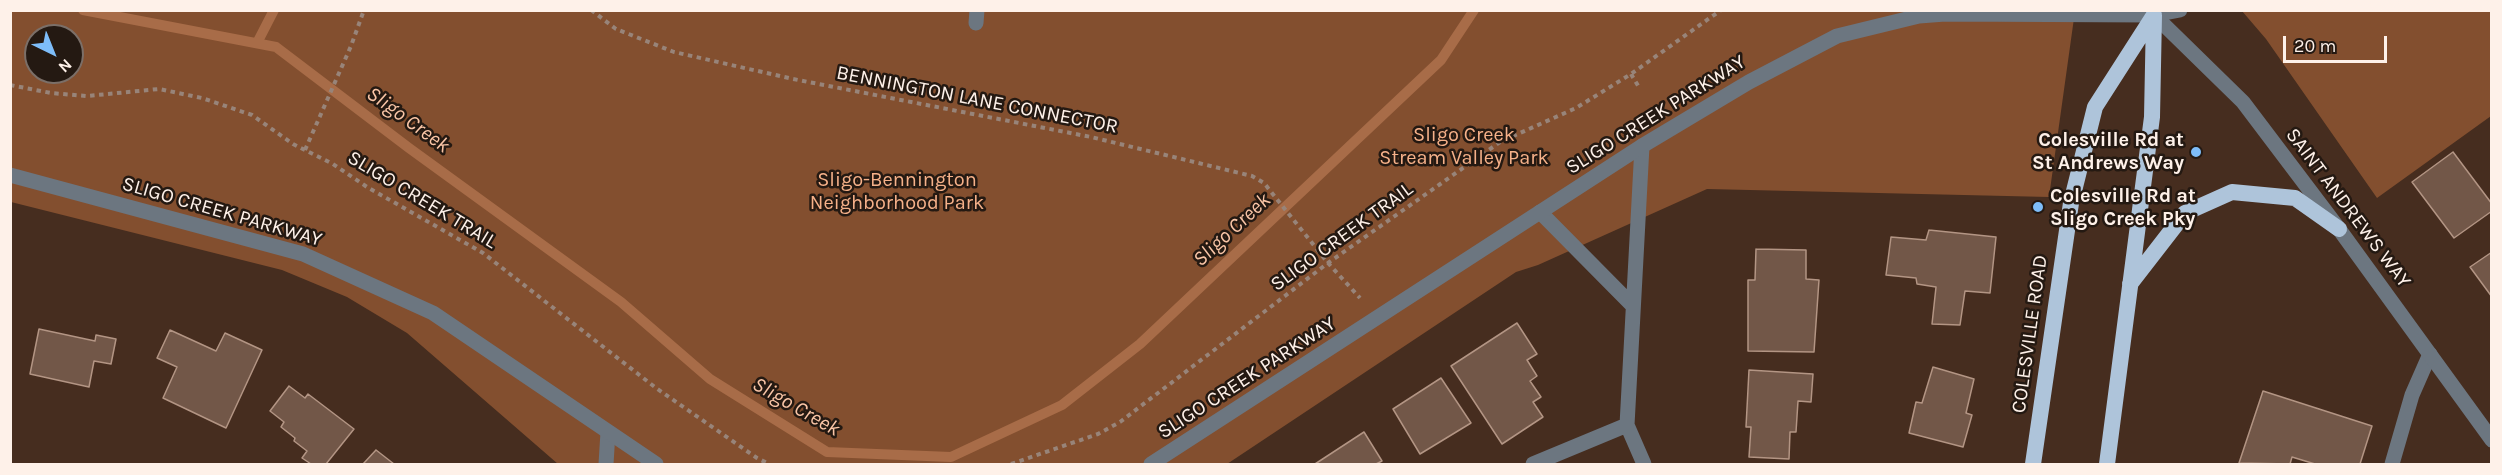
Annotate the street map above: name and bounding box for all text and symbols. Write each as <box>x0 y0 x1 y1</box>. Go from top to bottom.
north arrow <box>24 24 84 84</box>
scale bar <box>2286 24 2390 62</box>
text: 20 m <box>2294 35 2336 57</box>
street label: SLIGO CREEK PARKWAY <box>1562 50 1750 180</box>
text: N <box>55 55 76 77</box>
street label: BENNINGTON LANE CONNECTOR <box>834 61 1120 139</box>
water label: Sligo Creek <box>361 81 455 159</box>
park label: Sligo Creek Stream Valley Park <box>1379 123 1549 170</box>
street label: SAINT ANDREWS WAY <box>2280 124 2416 292</box>
place label: Colesville Rd at St Andrews Way <box>2032 128 2184 175</box>
marker: Colesville Rd at St Andrews Way <box>2189 145 2203 159</box>
street label: SLIGO CREEK TRAIL <box>343 146 501 254</box>
park label: Sligo-Bennington Neighborhood Park <box>810 168 984 215</box>
street label: SLIGO CREEK PARKWAY <box>119 172 325 252</box>
street label: SLIGO CREEK TRAIL <box>1266 177 1418 297</box>
place label: Colesville Rd at Sligo Creek Pky <box>2050 184 2196 231</box>
water label: Sligo Creek <box>1188 188 1276 272</box>
marker: Colesville Rd at Sligo Creek Pky <box>2031 200 2045 214</box>
street label: COLESVILLE ROAD <box>2007 253 2053 415</box>
street label: SLIGO CREEK PARKWAY <box>1154 312 1340 444</box>
water label: Sligo Creek <box>748 372 844 442</box>

